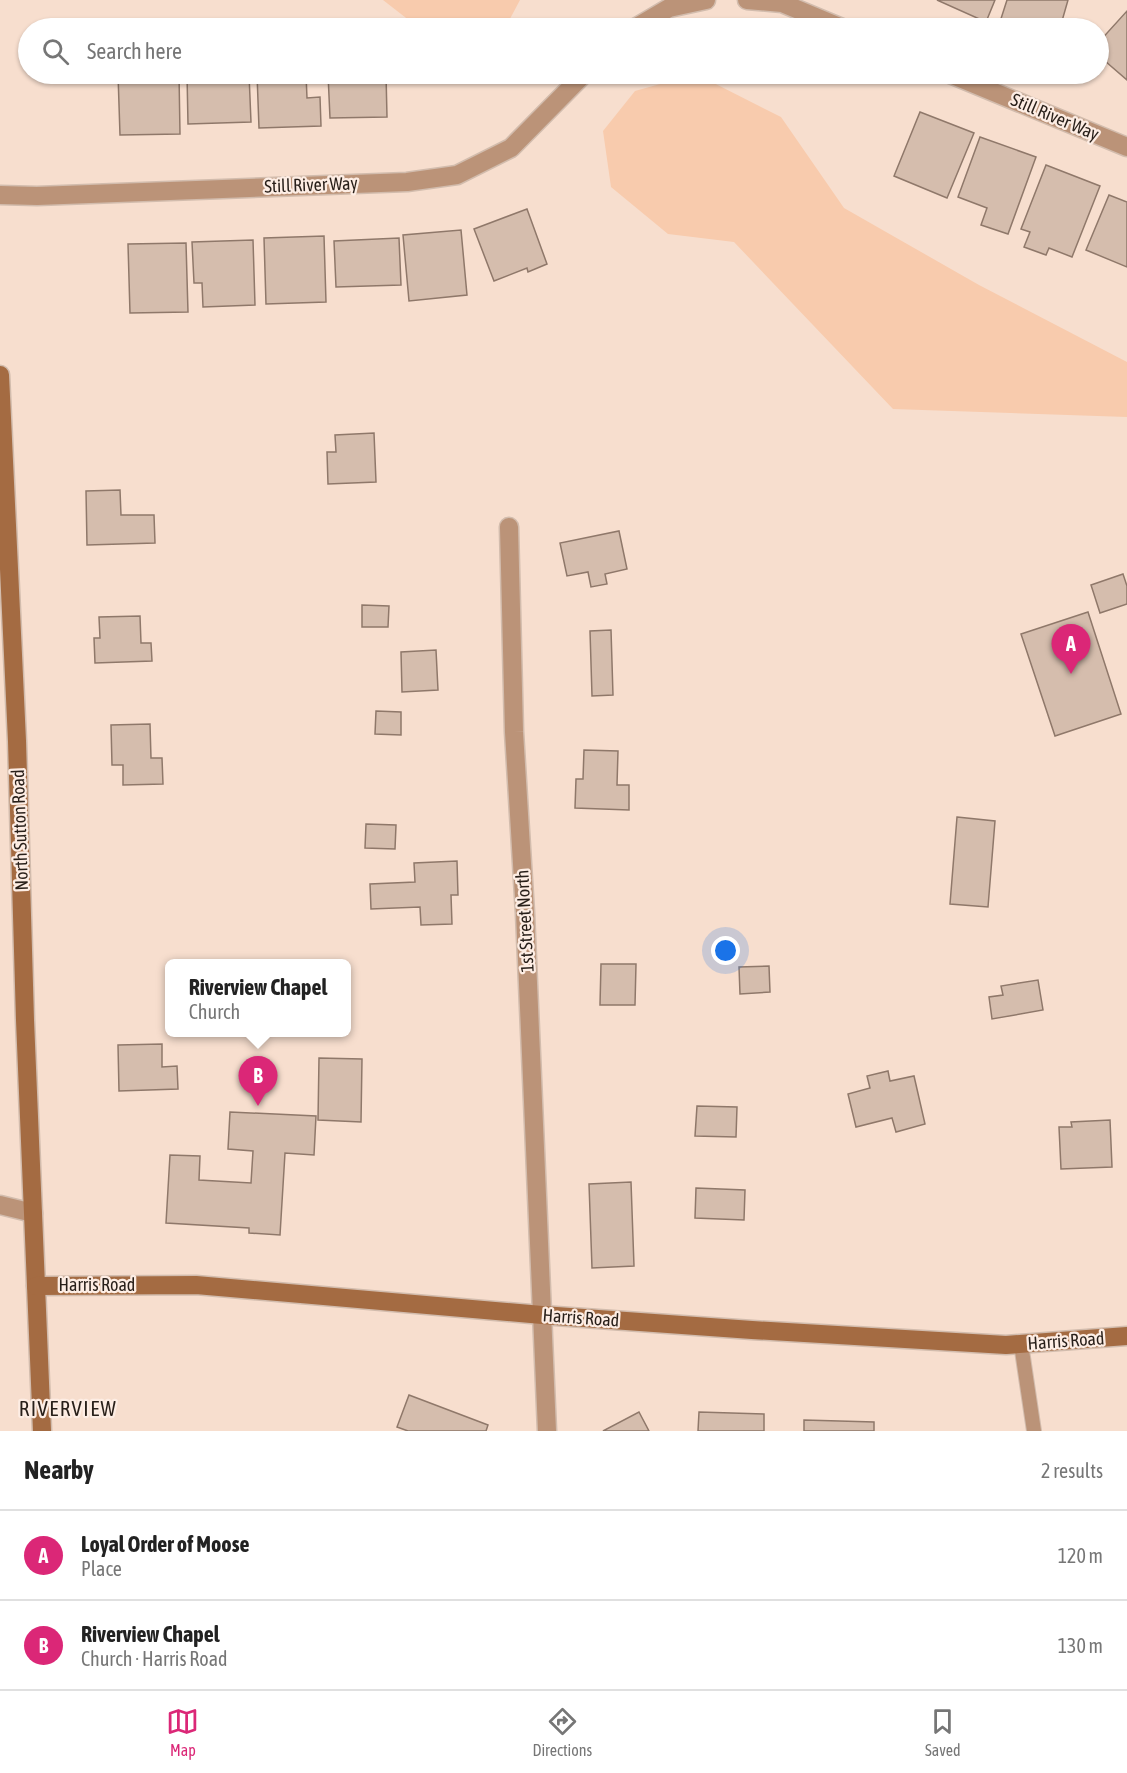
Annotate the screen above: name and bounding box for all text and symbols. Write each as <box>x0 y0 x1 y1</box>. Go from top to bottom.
search box <box>18 18 1109 84</box>
icon: search <box>39 35 72 68</box>
text: Search here <box>87 38 182 64</box>
street label: Still River Way <box>1008 89 1102 144</box>
street label: Still River Way <box>264 172 358 197</box>
pin: A <box>1052 624 1090 674</box>
street label: North Sutton Road <box>7 769 32 891</box>
street label: 1st Street North <box>511 869 538 973</box>
your location <box>711 936 740 965</box>
popup <box>165 959 351 1037</box>
text: Riverview Chapel <box>189 974 327 1000</box>
text: Church <box>189 1000 240 1023</box>
pin: B <box>238 1056 278 1106</box>
street label: Harris Road <box>59 1274 135 1295</box>
street label: Harris Road <box>542 1304 620 1331</box>
street label: Harris Road <box>1027 1327 1105 1354</box>
district label: RIVERVIEW <box>19 1396 117 1420</box>
text: Nearby <box>24 1455 94 1485</box>
text: 2 results <box>1041 1459 1103 1482</box>
text: Loyal Order of Moose <box>81 1531 249 1557</box>
text: A <box>39 1544 48 1567</box>
text: 120 m <box>1058 1544 1103 1567</box>
text: Place <box>81 1557 122 1580</box>
text: Riverview Chapel <box>81 1621 219 1647</box>
text: B <box>39 1634 48 1657</box>
text: 130 m <box>1058 1634 1103 1657</box>
text: Church · Harris Road <box>81 1647 227 1670</box>
tab: Map <box>166 1705 199 1759</box>
tab: Directions <box>532 1705 592 1759</box>
tab: Saved <box>925 1705 960 1759</box>

